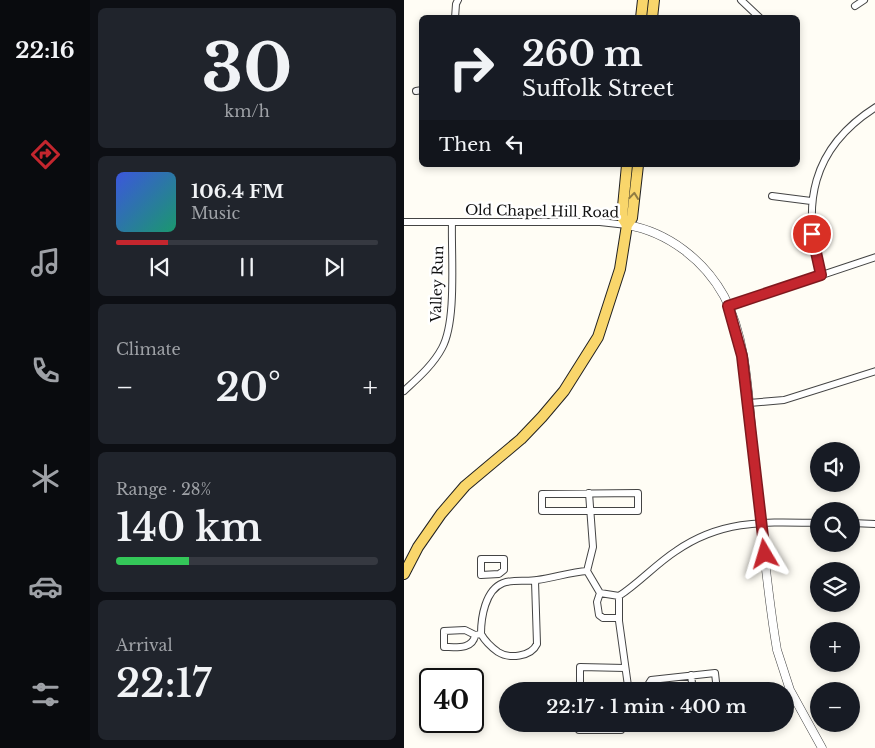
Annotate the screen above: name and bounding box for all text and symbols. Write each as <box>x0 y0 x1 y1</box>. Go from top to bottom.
text: 30 <box>202 28 292 109</box>
text: 260 m <box>522 32 643 75</box>
icon: right <box>439 35 504 100</box>
text: 22:16 <box>15 37 75 64</box>
text: Suffolk Street <box>522 75 674 102</box>
text: km/h <box>224 101 270 121</box>
icon: left <box>501 130 529 158</box>
text: Then <box>439 133 491 156</box>
icon: directions <box>28 137 63 172</box>
text: 106.4 FM <box>191 180 284 203</box>
one-way arrow <box>628 192 639 200</box>
street label: Old Chapel Hill Road <box>465 201 620 221</box>
text: Music <box>191 203 240 223</box>
pin <box>791 213 833 255</box>
icon: arrive <box>798 220 826 248</box>
icon: music <box>28 245 63 280</box>
street label: Valley Run <box>427 245 447 324</box>
icon: previous <box>146 253 174 281</box>
icon: pause <box>233 253 261 281</box>
icon: next <box>320 253 348 281</box>
text: Climate <box>116 339 181 359</box>
icon: phone <box>28 353 63 388</box>
text: 20° <box>215 364 281 411</box>
text: − <box>116 370 134 405</box>
text: + <box>363 370 378 405</box>
map controls <box>810 442 860 732</box>
button: sound <box>810 442 860 492</box>
icon: climate <box>28 461 63 496</box>
text: Range · 28% <box>116 479 211 499</box>
button: search <box>810 502 860 552</box>
text: 140 km <box>116 504 262 551</box>
position arrow <box>738 527 790 579</box>
button: layers <box>810 562 860 612</box>
icon: car <box>28 569 63 604</box>
button: + <box>810 622 860 672</box>
text: Arrival <box>116 635 173 655</box>
text: 22:17 <box>116 660 212 707</box>
speed limit sign: 40 <box>419 668 484 733</box>
icon: filters <box>28 677 63 712</box>
button: − <box>810 682 860 732</box>
text: 22:17 · 1 min · 400 m <box>546 695 747 718</box>

